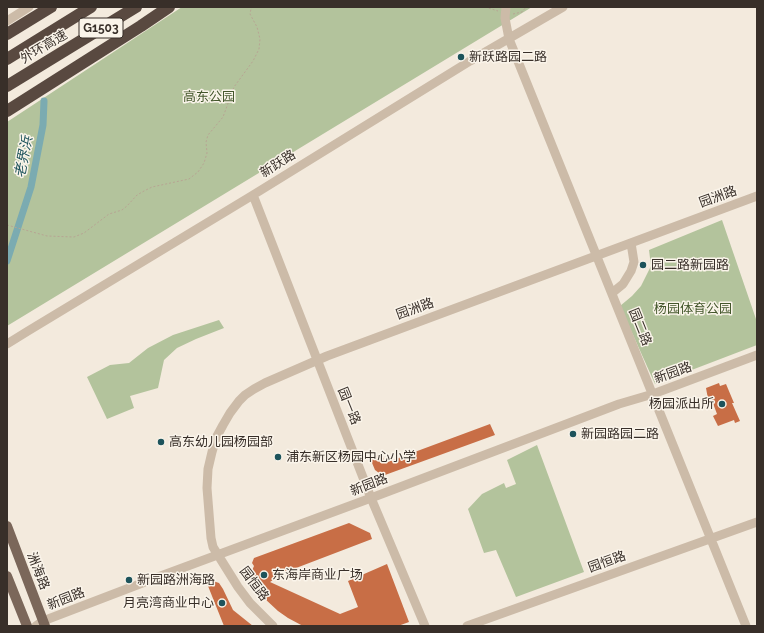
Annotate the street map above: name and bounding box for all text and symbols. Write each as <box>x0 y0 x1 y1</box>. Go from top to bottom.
road number: G1503 <box>79 18 123 38</box>
street label: 外环高速 <box>18 27 70 67</box>
place label: 新跃路园二路 <box>469 49 547 65</box>
marker: 新跃路园二路 <box>456 52 466 62</box>
park label: 高东公园 <box>183 89 235 105</box>
water label: 老界浜 <box>12 135 36 179</box>
street label: 新跃路 <box>257 147 299 181</box>
street label: 园洲路 <box>697 183 739 211</box>
place label: 园二路新园路 <box>651 257 729 273</box>
marker: 园二路新园路 <box>638 260 648 270</box>
street label: 园洲路 <box>394 295 436 323</box>
park label: 杨园体育公园 <box>654 301 732 317</box>
street label: 园二路 <box>625 306 655 348</box>
street label: 新园路 <box>652 359 694 387</box>
street label: 园一路 <box>334 385 364 427</box>
place label: 杨园派出所 <box>649 396 714 412</box>
marker: 杨园派出所 <box>717 399 727 409</box>
place label: 新园路园二路 <box>581 426 659 442</box>
marker: 新园路园二路 <box>568 429 578 439</box>
place label: 高东幼儿园杨园部 <box>169 434 273 450</box>
marker: 高东幼儿园杨园部 <box>156 437 166 447</box>
place label: 浦东新区杨园中心小学 <box>286 449 416 465</box>
marker: 浦东新区杨园中心小学 <box>273 452 283 462</box>
street label: 新园路 <box>348 471 390 499</box>
street label: 园恒路 <box>586 548 628 576</box>
street label: 洲海路 <box>24 550 52 592</box>
street label: 园恒路 <box>236 564 272 604</box>
place label: 东海岸商业广场 <box>272 567 363 583</box>
marker: 东海岸商业广场 <box>259 570 269 580</box>
place label: 新园路洲海路 <box>137 572 215 588</box>
marker: 新园路洲海路 <box>124 575 134 585</box>
street label: 新园路 <box>45 585 87 613</box>
place label: 月亮湾商业中心 <box>123 595 214 611</box>
marker: 月亮湾商业中心 <box>217 598 227 608</box>

